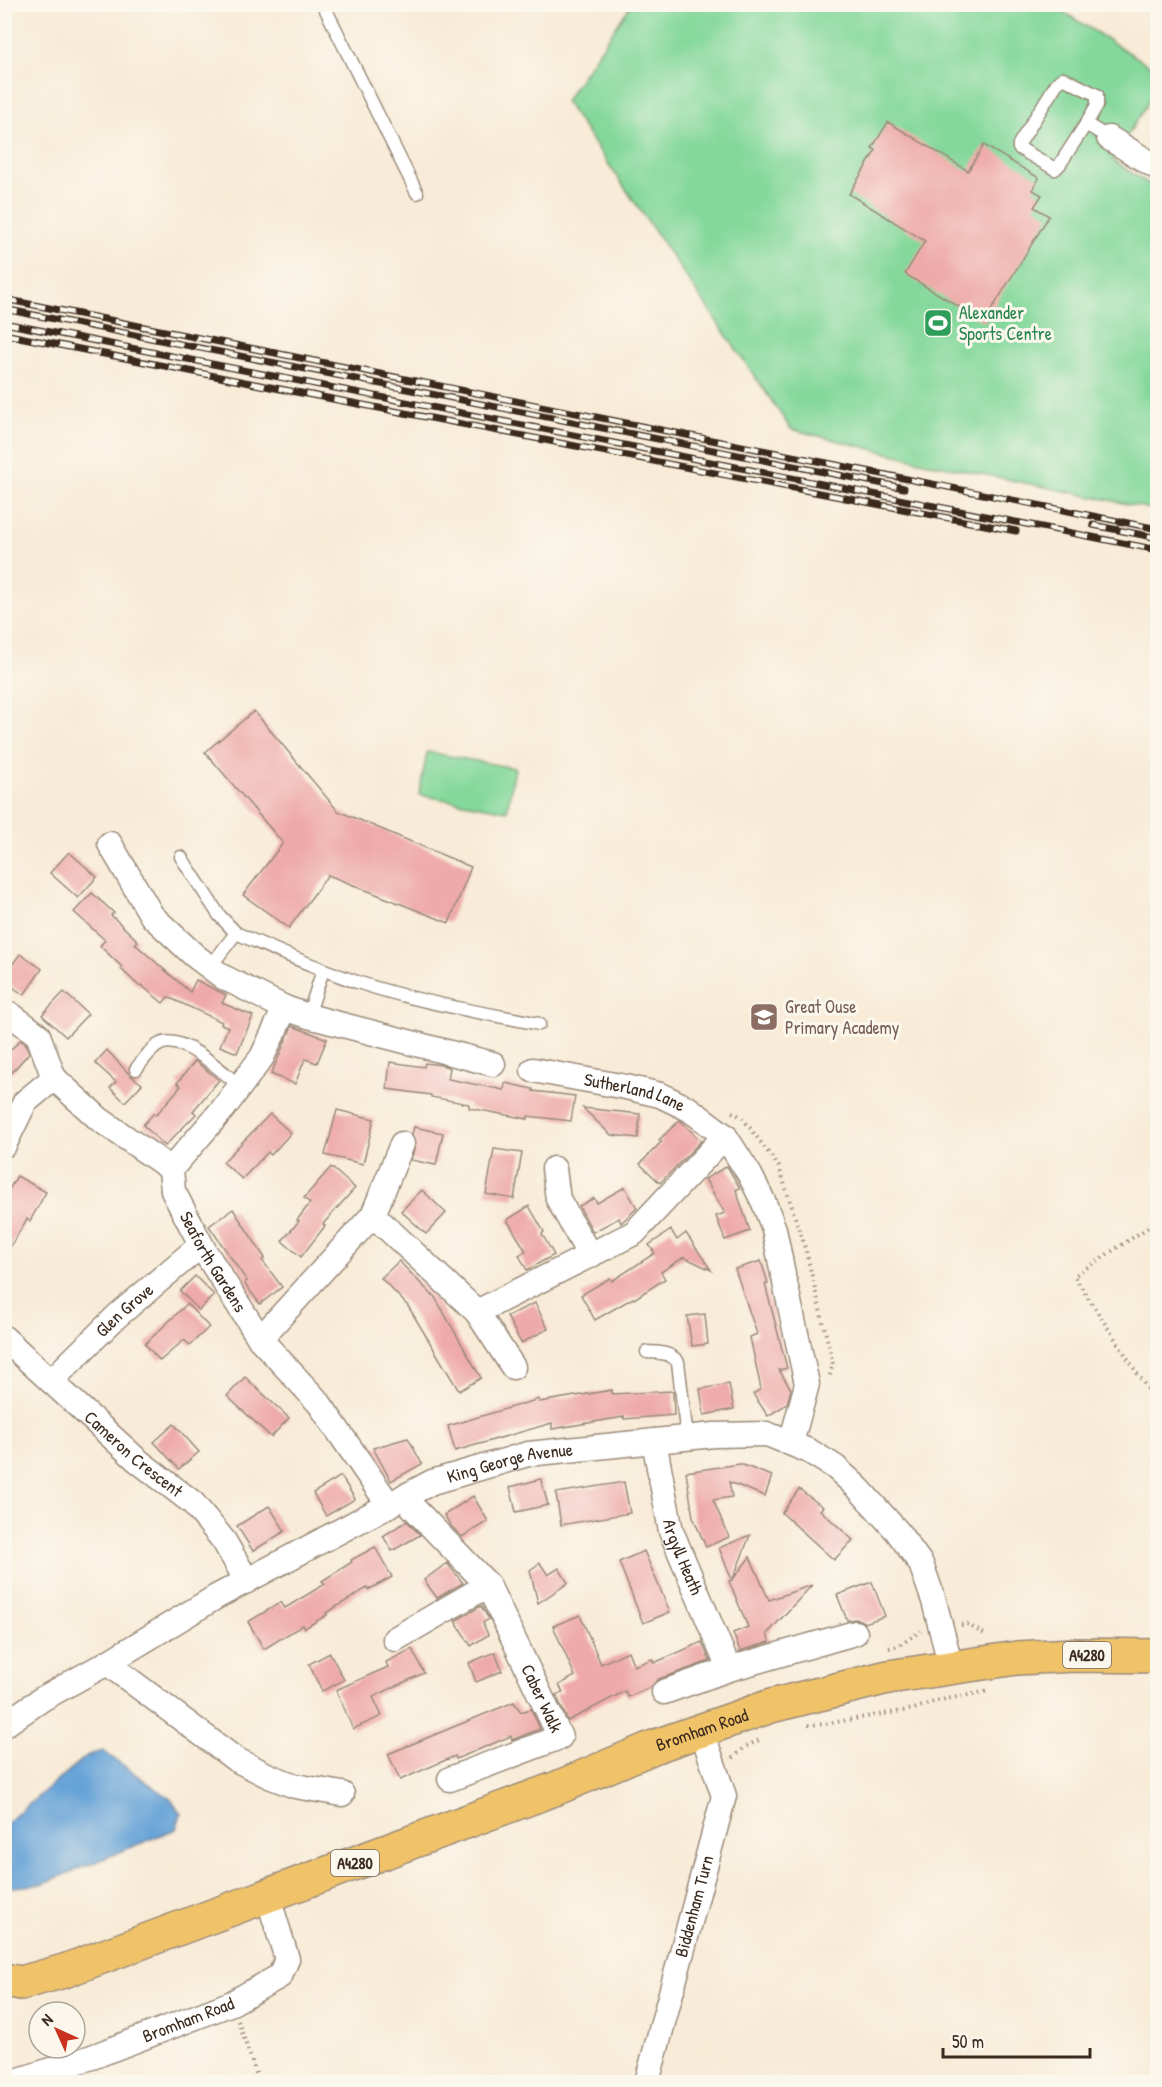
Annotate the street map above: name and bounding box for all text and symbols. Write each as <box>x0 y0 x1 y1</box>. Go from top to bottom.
place label: Alexander Sports Centre <box>959 300 1052 346</box>
sports icon: Alexander Sports Centre <box>922 307 954 339</box>
place label: Great Ouse Primary Academy <box>785 994 900 1040</box>
school or university icon: Great Ouse Primary Academy <box>748 1001 780 1033</box>
street label: Sutherland Lane <box>582 1067 689 1117</box>
street label: Seaforth Gardens <box>174 1207 253 1317</box>
street label: Glen Grove <box>90 1277 159 1343</box>
street label: Cameron Crescent <box>79 1405 189 1503</box>
street label: King George Avenue <box>444 1437 574 1489</box>
street label: Argyll Heath <box>657 1517 710 1599</box>
road number: A4280 <box>1063 1642 1111 1668</box>
street label: Caber Walk <box>515 1660 569 1737</box>
street label: Bromham Road <box>652 1702 751 1757</box>
road number: A4280 <box>331 1850 379 1876</box>
street label: Biddenham Turn <box>668 1853 719 1960</box>
street label: Bromham Road <box>139 1990 237 2048</box>
north arrow <box>27 2000 87 2060</box>
text: N <box>36 2008 58 2030</box>
scale bar <box>943 2021 1090 2059</box>
text: 50 m <box>952 2029 984 2054</box>

